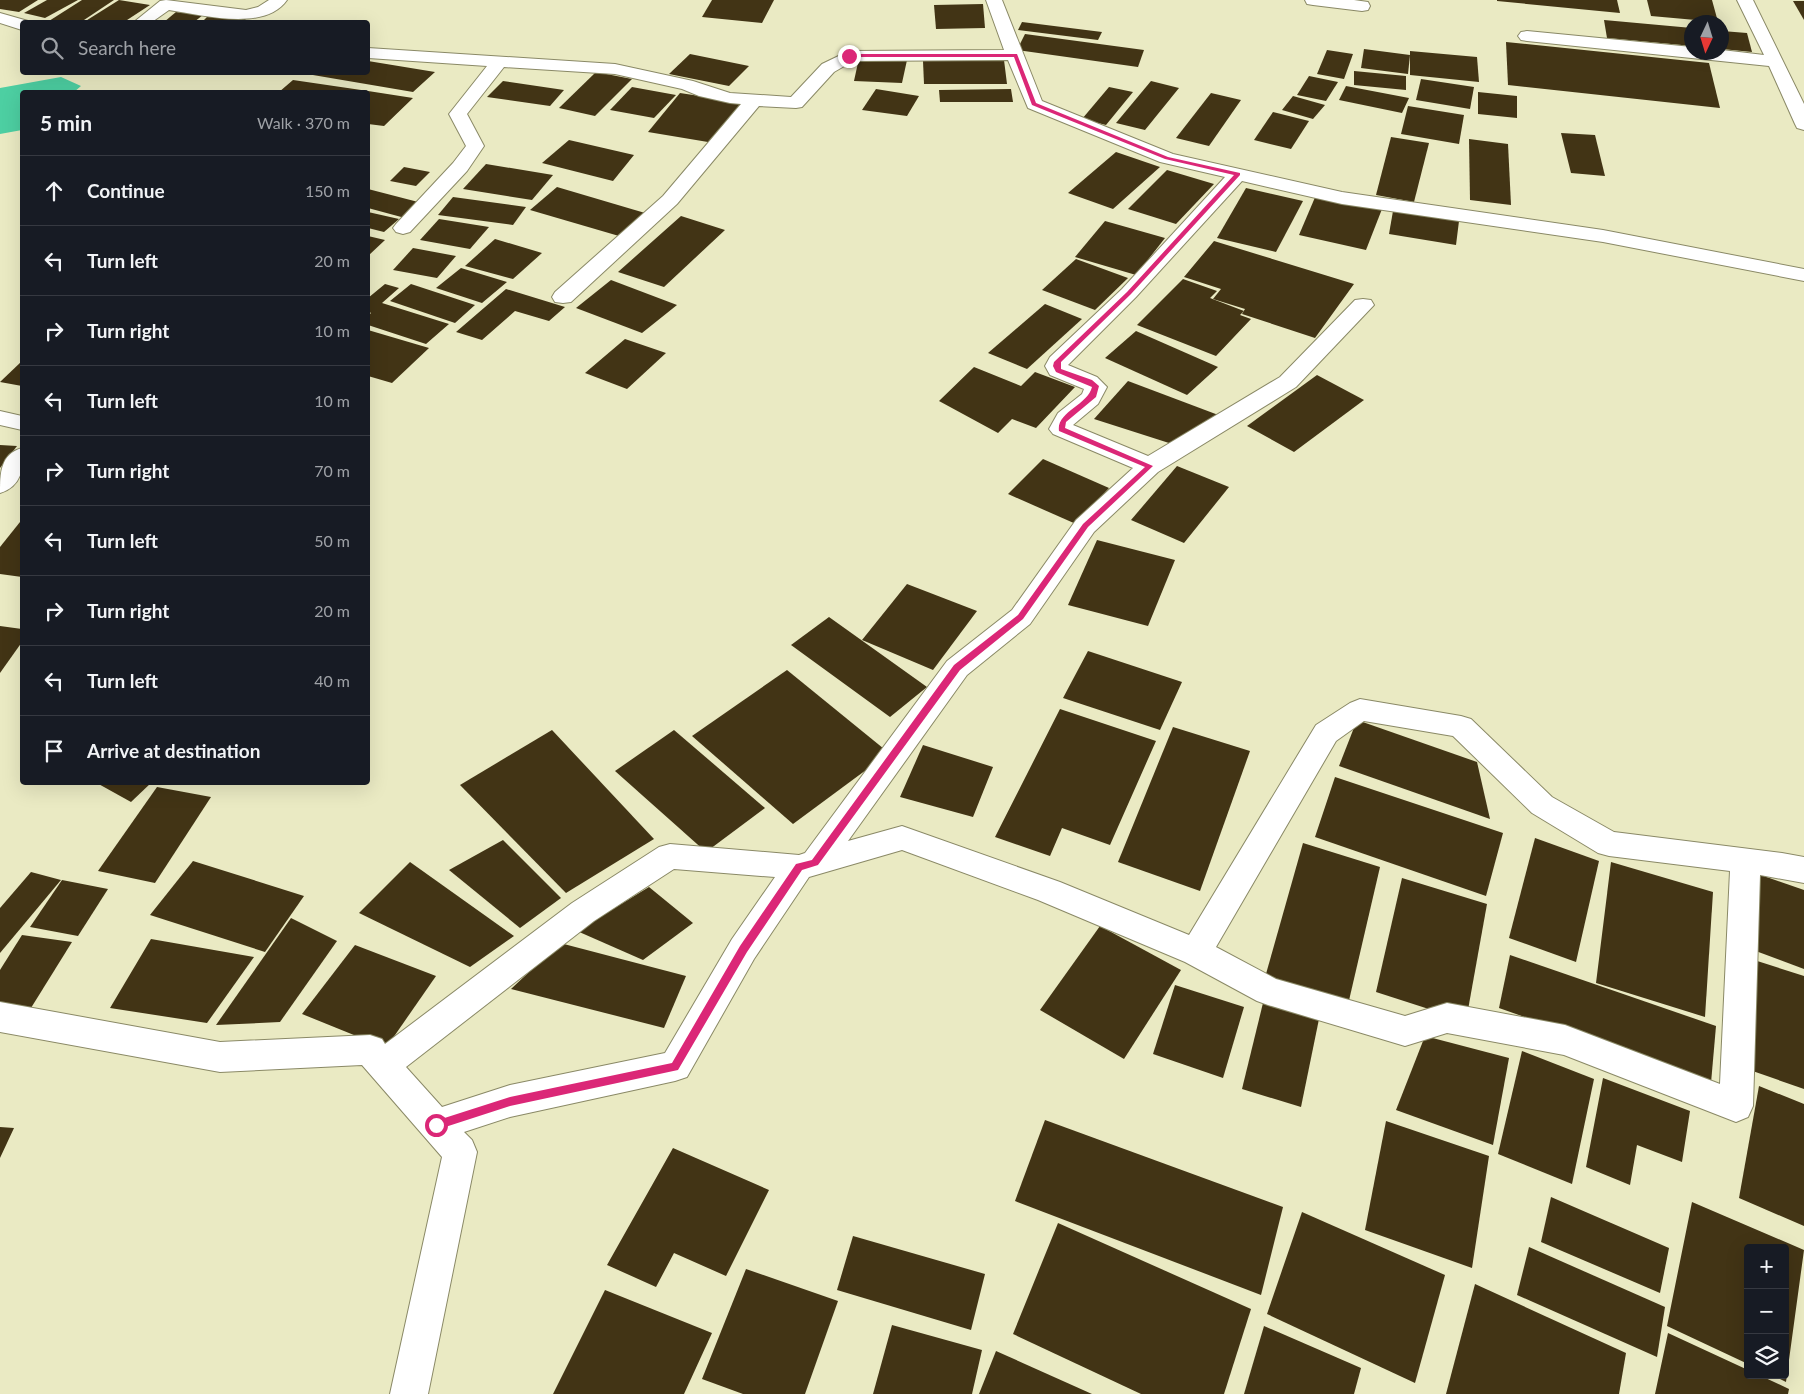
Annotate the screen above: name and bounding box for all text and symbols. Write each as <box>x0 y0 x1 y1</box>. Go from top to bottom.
north arrow <box>1684 15 1729 60</box>
search box <box>20 20 370 75</box>
icon: search <box>38 34 66 62</box>
text: Search here <box>78 36 176 59</box>
route end <box>838 45 861 68</box>
text: 5 min <box>40 110 92 135</box>
text: Walk · 370 m <box>257 113 350 132</box>
icon: ahead <box>40 177 68 205</box>
text: Continue <box>87 179 165 202</box>
text: 150 m <box>305 181 350 200</box>
icon: left <box>40 247 68 275</box>
text: Turn left <box>87 249 158 272</box>
text: 20 m <box>314 251 350 270</box>
icon: right <box>40 317 68 345</box>
text: Turn right <box>87 319 169 342</box>
text: 10 m <box>314 321 350 340</box>
icon: left <box>40 387 68 415</box>
text: Turn left <box>87 389 158 412</box>
text: 10 m <box>314 391 350 410</box>
icon: right <box>40 457 68 485</box>
text: Turn right <box>87 459 169 482</box>
text: 70 m <box>314 461 350 480</box>
icon: left <box>40 527 68 555</box>
text: Turn left <box>87 529 158 552</box>
text: 50 m <box>314 531 350 550</box>
icon: right <box>40 597 68 625</box>
text: Turn right <box>87 599 169 622</box>
text: 20 m <box>314 601 350 620</box>
icon: left <box>40 667 68 695</box>
text: Turn left <box>87 669 158 692</box>
text: 40 m <box>314 671 350 690</box>
icon: arrive <box>40 737 68 765</box>
text: Arrive at destination <box>87 739 260 762</box>
route start <box>425 1114 448 1137</box>
map controls <box>1744 1244 1789 1379</box>
button: + <box>1744 1244 1789 1289</box>
button: − <box>1744 1289 1789 1334</box>
button: layers <box>1744 1334 1789 1379</box>

